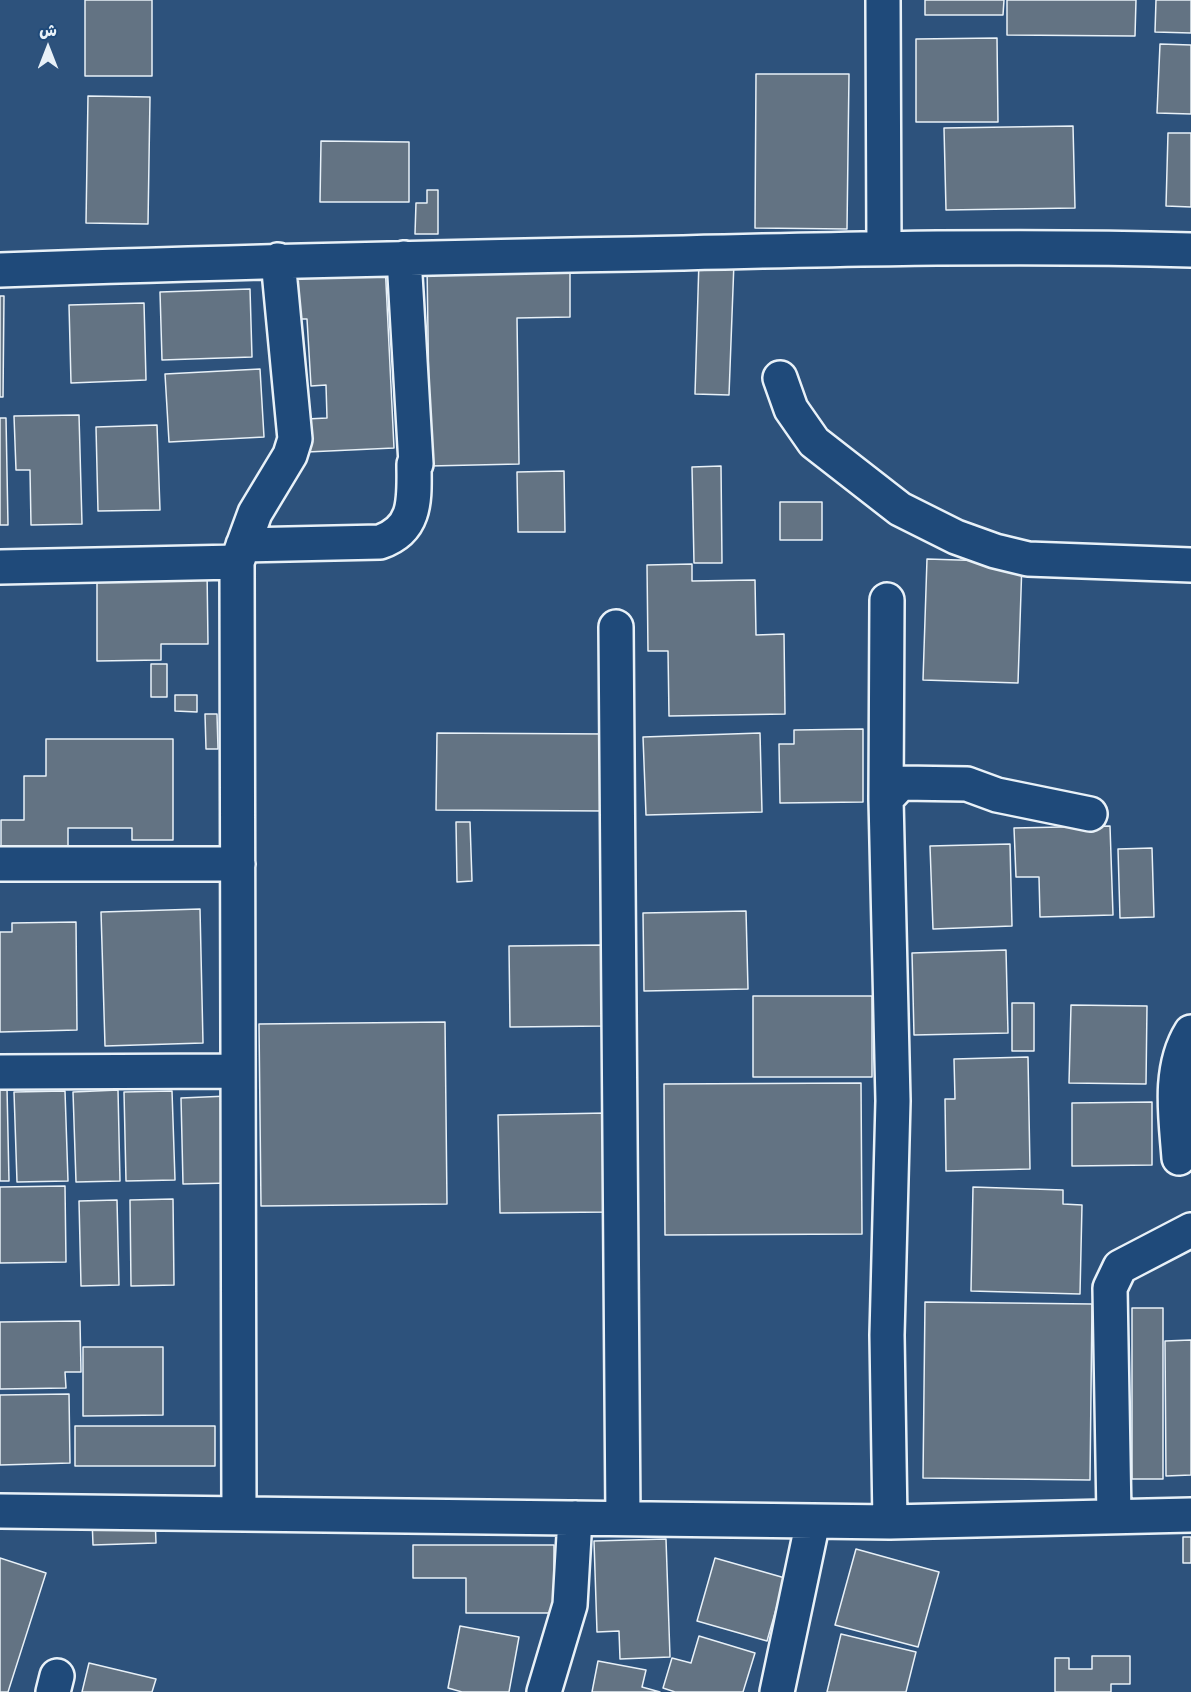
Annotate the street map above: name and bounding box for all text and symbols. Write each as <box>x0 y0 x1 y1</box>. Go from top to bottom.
north arrow <box>18 18 78 78</box>
text: ش <box>39 19 57 41</box>

